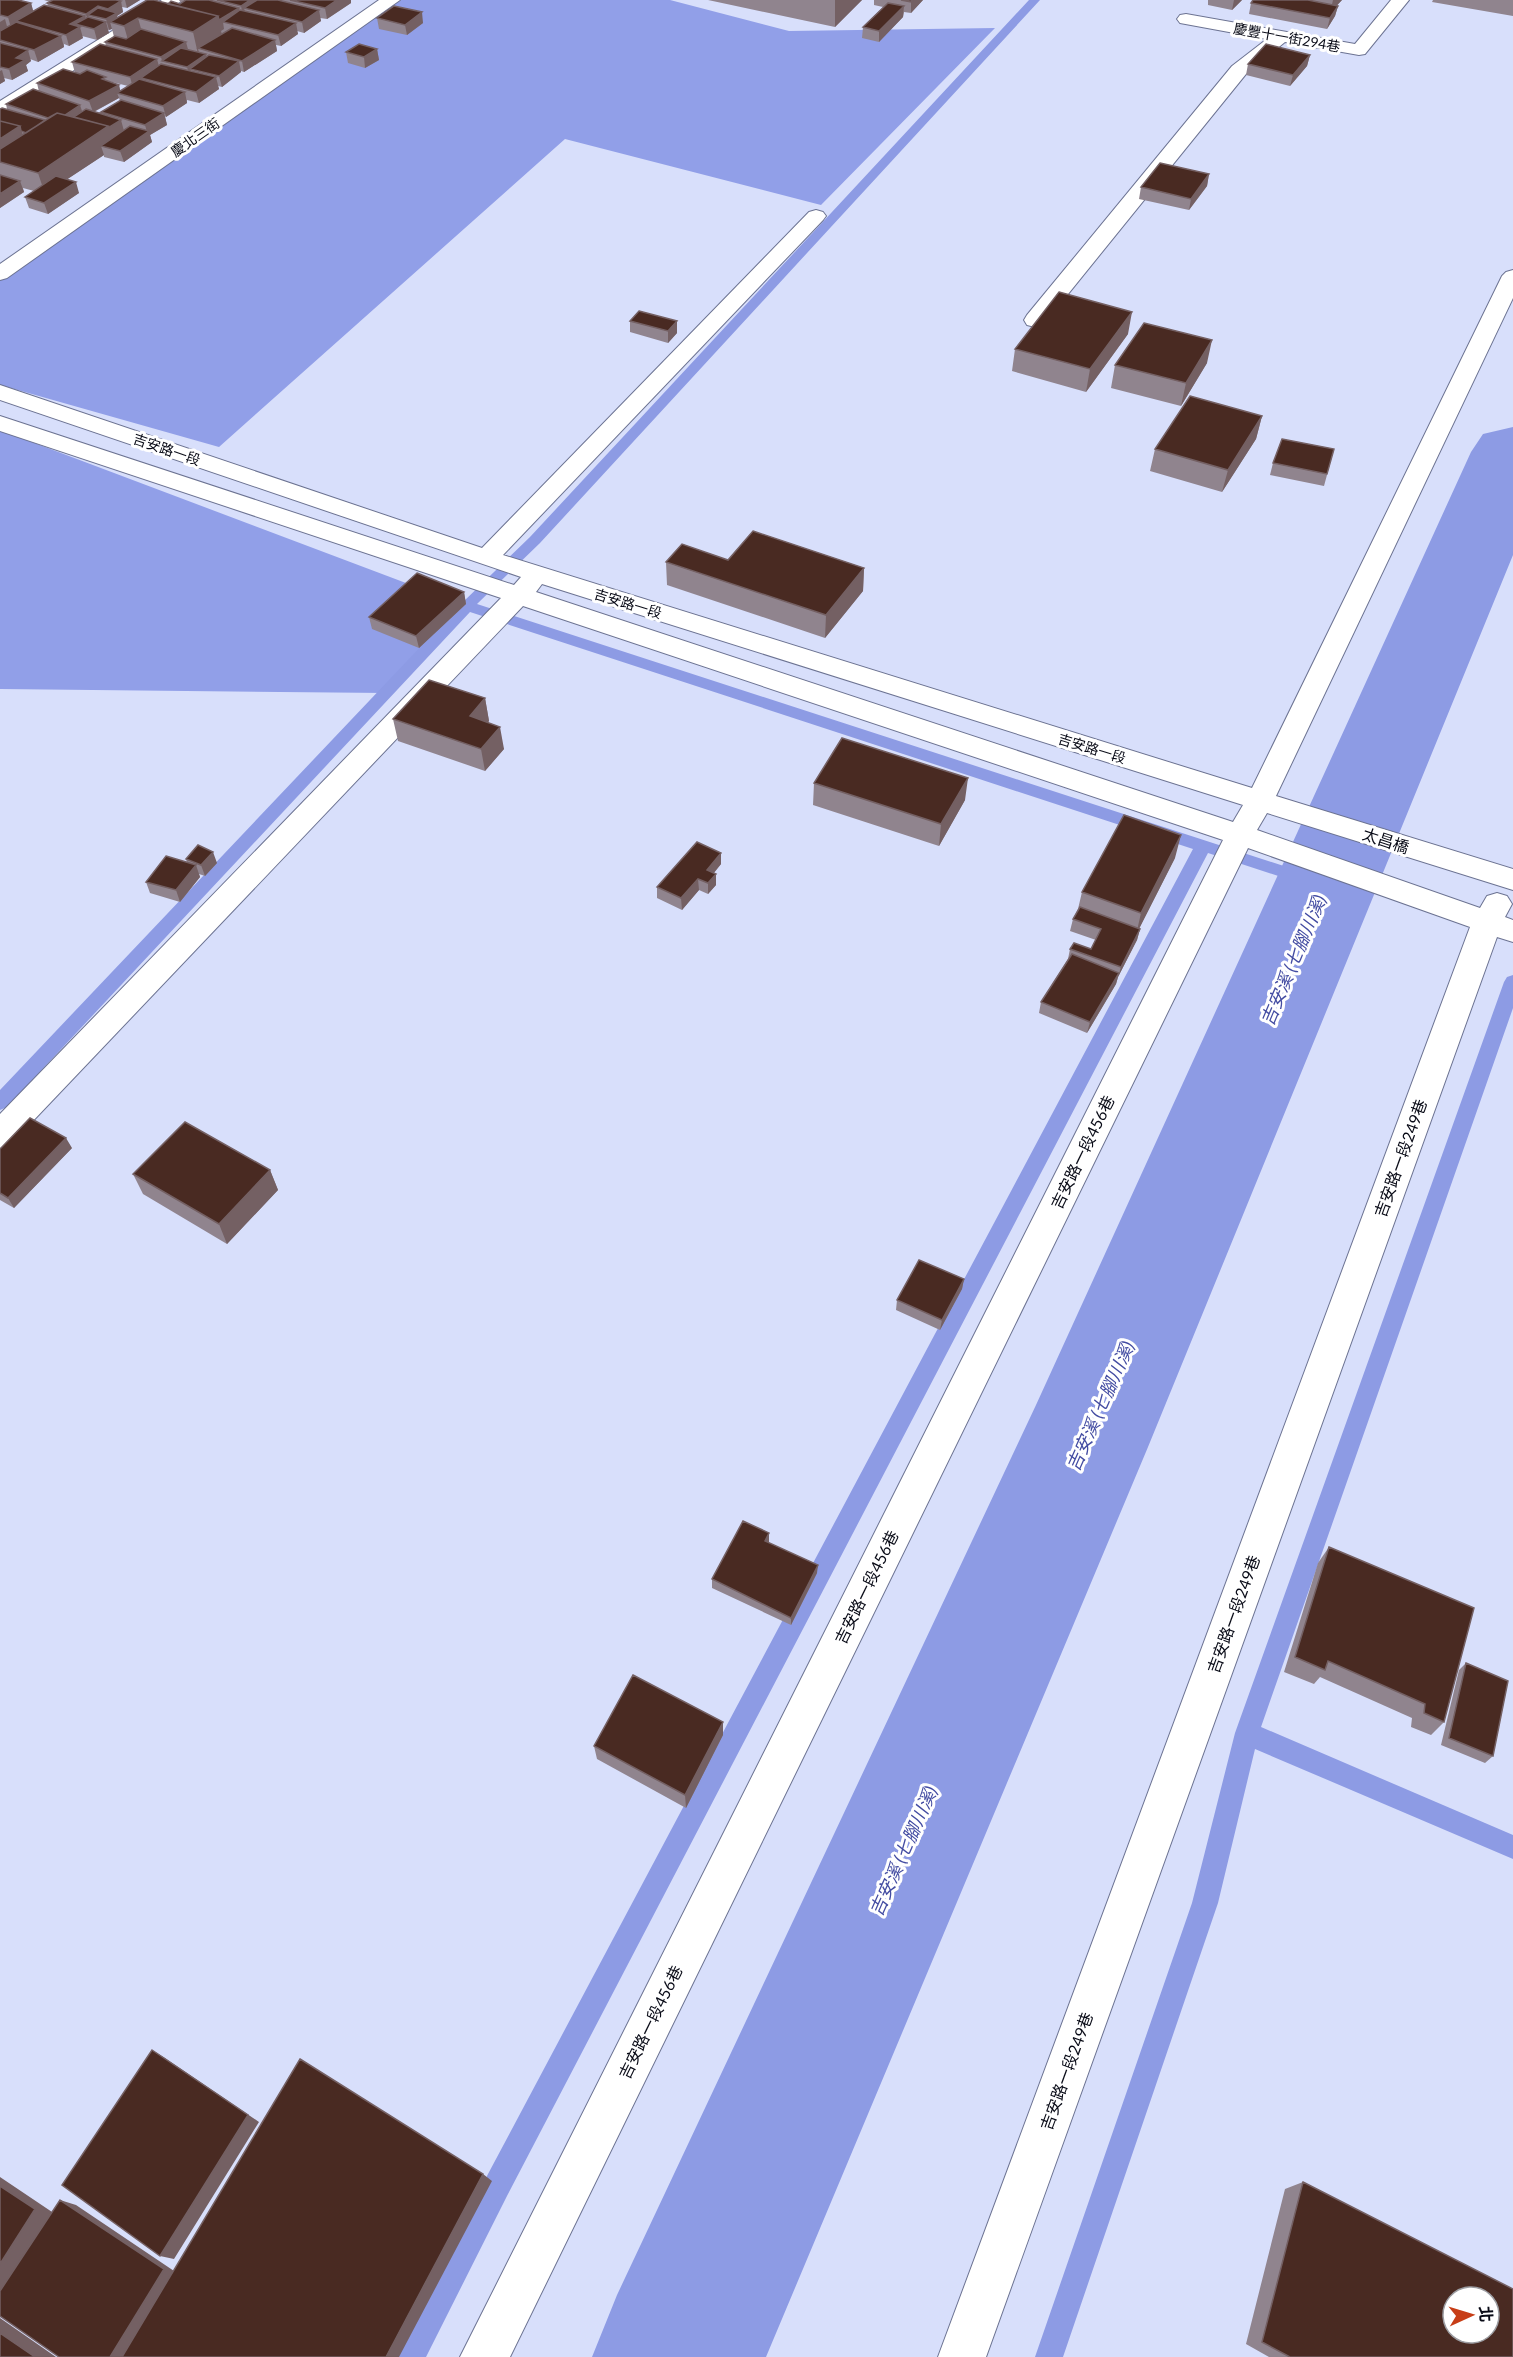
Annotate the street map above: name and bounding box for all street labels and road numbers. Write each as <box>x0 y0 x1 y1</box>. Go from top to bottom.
street label: 慶豐十一街294巷 <box>1232 19 1342 55</box>
street label: 慶北三街 <box>167 114 223 160</box>
street label: 吉安路一段 <box>131 430 203 468</box>
street label: 吉安路一段 <box>592 585 664 621</box>
street label: 吉安路一段 <box>1056 730 1128 766</box>
street label: 太昌橋 <box>1360 824 1412 856</box>
street label: 吉安路一段456巷 <box>1046 1092 1118 1212</box>
street label: 吉安路一段249巷 <box>1370 1097 1430 1219</box>
street label: 吉安路一段456巷 <box>830 1527 902 1647</box>
street label: 吉安路一段249巷 <box>1203 1553 1263 1675</box>
street label: 吉安路一段456巷 <box>614 1962 686 2082</box>
street label: 吉安路一段249巷 <box>1036 2010 1096 2132</box>

